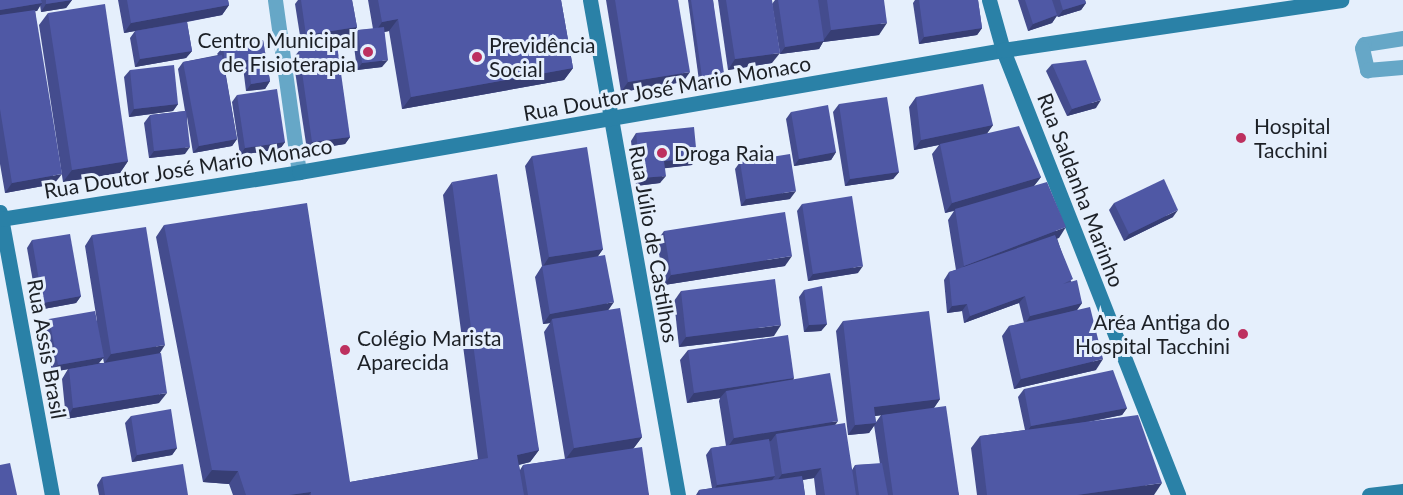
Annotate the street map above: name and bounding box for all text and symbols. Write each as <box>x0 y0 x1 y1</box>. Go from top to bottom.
place label: Centro Municipal de Fisioterapia <box>197 27 356 77</box>
place label: Previdência Social <box>489 32 595 82</box>
marker: Centro Municipal de Fisioterapia <box>361 45 375 59</box>
marker: Previdência Social <box>470 50 484 64</box>
street label: Rua Doutor José Mario Monaco <box>521 50 813 126</box>
street label: Rua Saldanha Marinho <box>1032 89 1130 291</box>
place label: Hospital Tacchini <box>1254 113 1330 163</box>
marker: Hospital Tacchini <box>1232 129 1250 147</box>
street label: Rua Doutor José Mario Monaco <box>42 133 334 203</box>
place label: Droga Raia <box>674 140 774 166</box>
street label: Rua Júlio de Castilhos <box>624 143 684 345</box>
marker: Droga Raia <box>655 146 669 160</box>
street label: Rua Assis Brasil <box>22 277 72 421</box>
place label: Aréa Antiga do Hospital Tacchini <box>1074 309 1230 359</box>
place label: Colégio Marista Aparecida <box>357 325 501 375</box>
marker: Aréa Antiga do Hospital Tacchini <box>1234 325 1252 343</box>
marker: Colégio Marista Aparecida <box>338 343 352 357</box>

